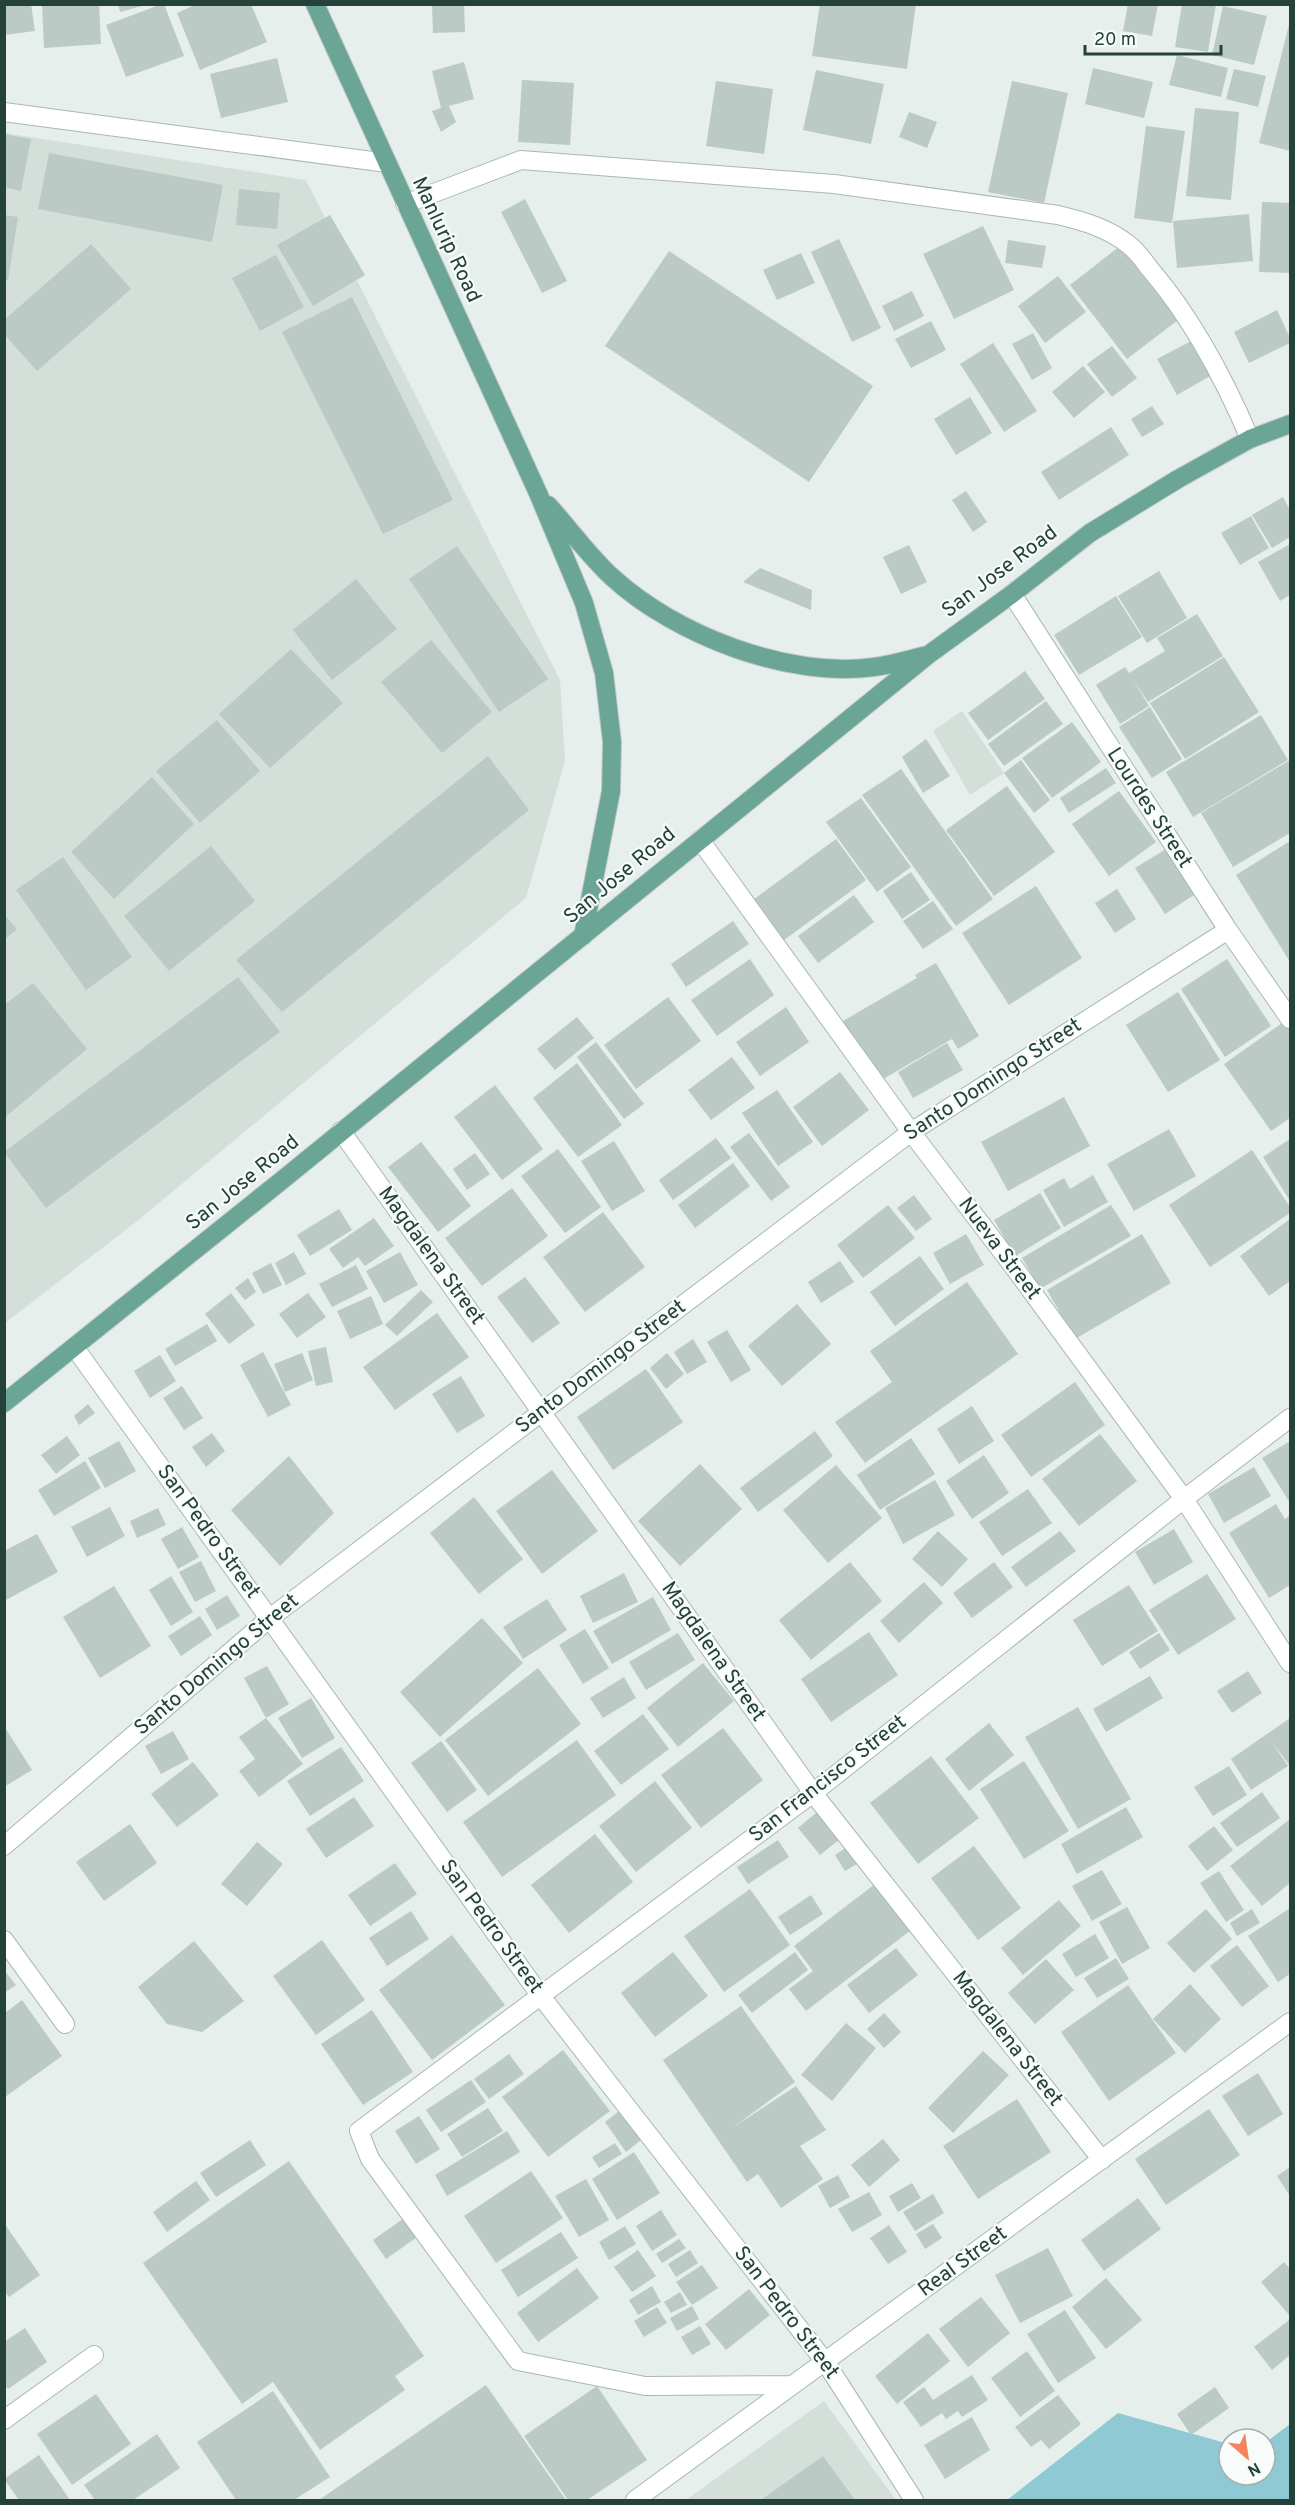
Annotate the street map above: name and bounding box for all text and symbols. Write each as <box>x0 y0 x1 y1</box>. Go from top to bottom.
scale bar <box>1085 18 1222 56</box>
text: 20 m <box>1094 29 1136 52</box>
street label: Manlurip Road <box>405 173 487 307</box>
street label: San Jose Road <box>937 520 1063 624</box>
street label: Lourdes Street <box>1100 743 1198 873</box>
street label: San Jose Road <box>558 821 682 931</box>
street label: Santo Domingo Street <box>899 1012 1087 1148</box>
street label: San Jose Road <box>181 1129 305 1237</box>
street label: Magdalena Street <box>372 1181 490 1331</box>
street label: Nueva Street <box>952 1192 1046 1306</box>
street label: Santo Domingo Street <box>510 1294 692 1440</box>
street label: San Pedro Street <box>150 1460 266 1604</box>
street label: Magdalena Street <box>655 1577 771 1727</box>
street label: Santo Domingo Street <box>129 1588 305 1742</box>
street label: San Francisco Street <box>744 1709 912 1849</box>
street label: San Pedro Street <box>433 1855 549 1999</box>
street label: Magdalena Street <box>946 1966 1068 2112</box>
street label: Real Street <box>913 2221 1013 2303</box>
street label: San Pedro Street <box>727 2241 845 2385</box>
north arrow <box>1217 2427 1277 2487</box>
text: N <box>1243 2457 1263 2480</box>

